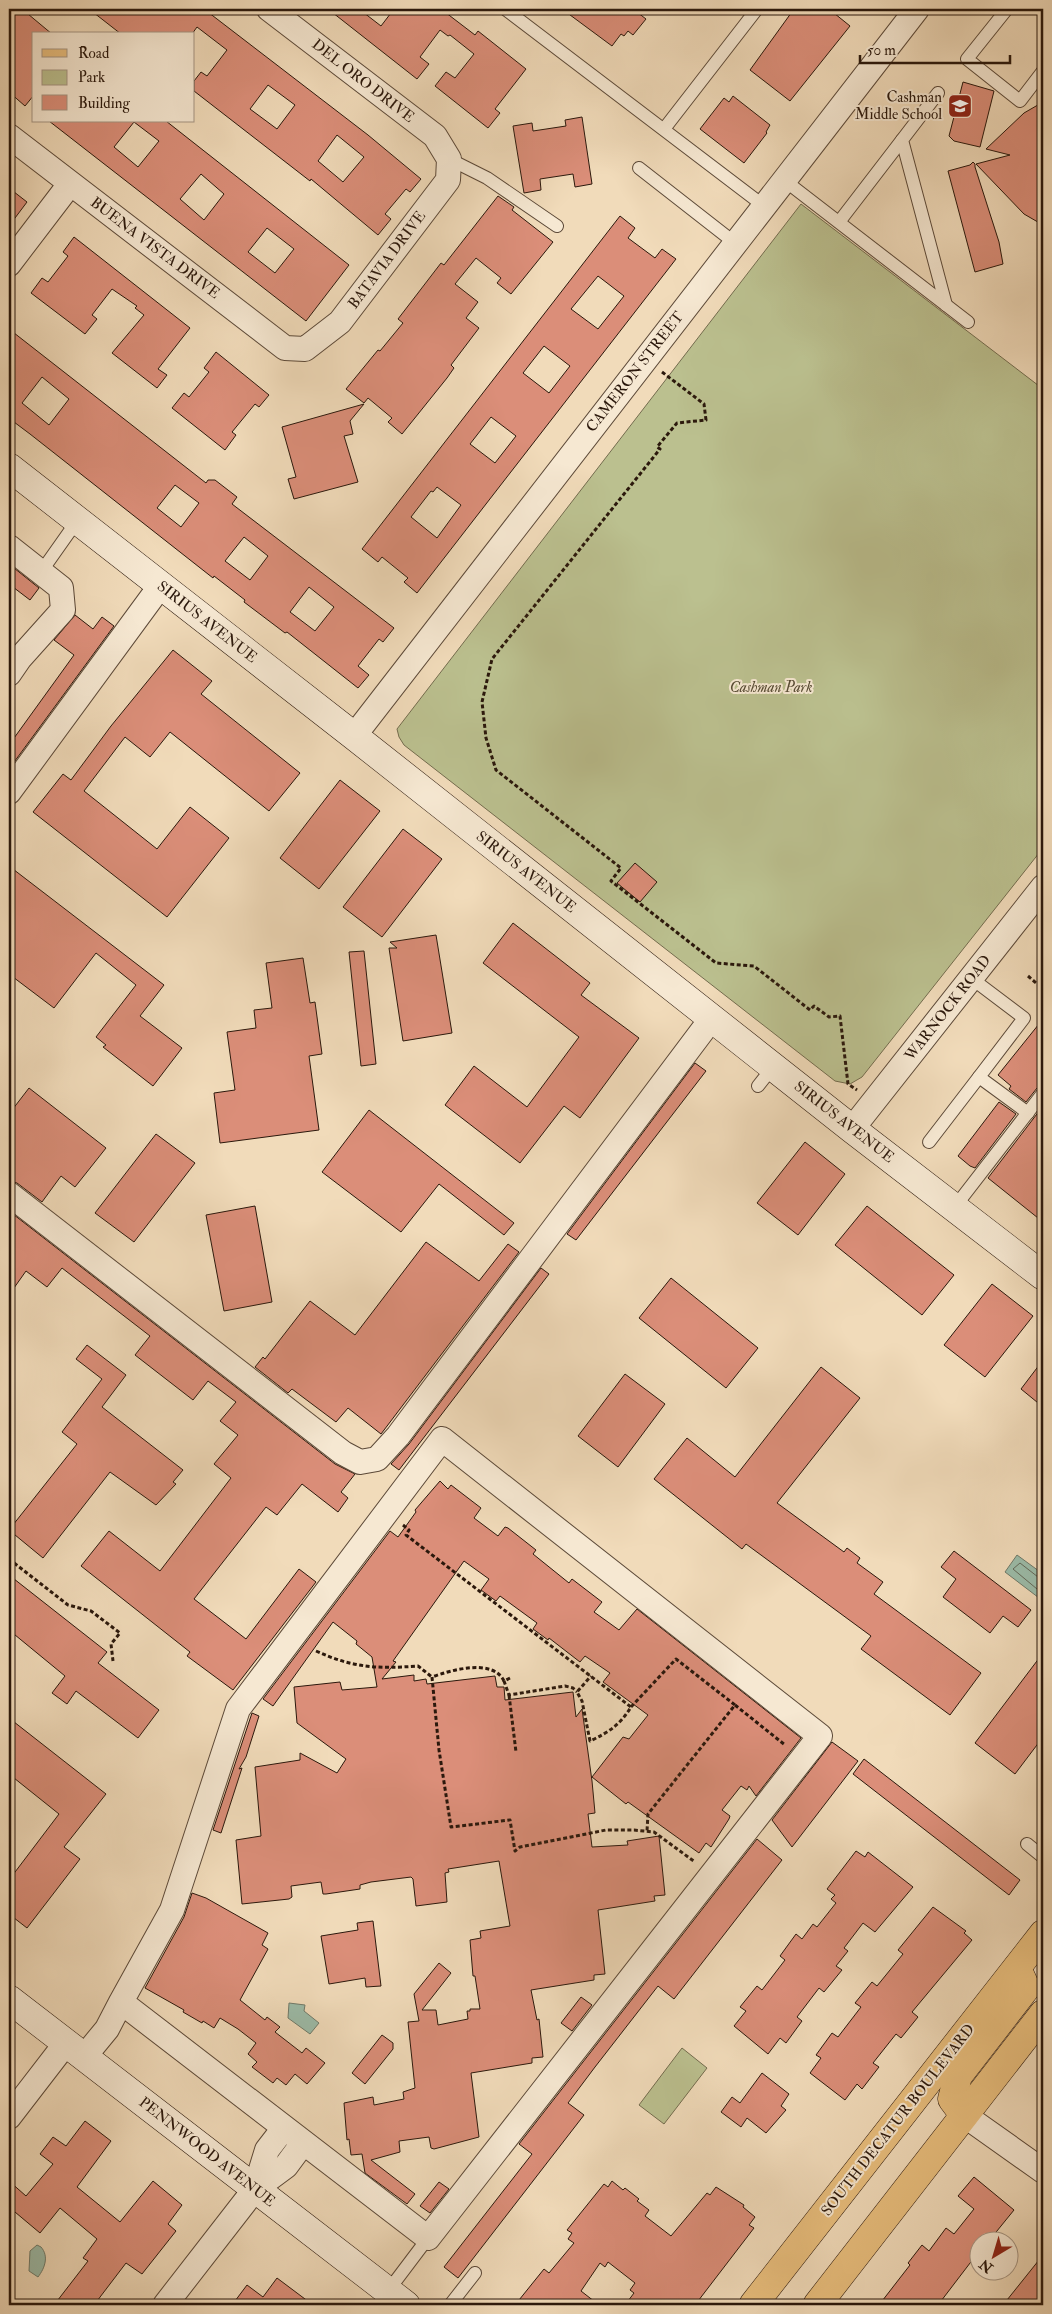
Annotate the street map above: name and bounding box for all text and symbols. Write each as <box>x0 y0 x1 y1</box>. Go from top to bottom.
legend <box>32 32 195 122</box>
scale bar <box>860 32 1010 64</box>
street label: DEL ORO DRIVE <box>308 35 418 127</box>
text: 50 m <box>867 41 896 60</box>
text: Road <box>78 44 110 63</box>
text: Park <box>78 68 105 87</box>
place label: Cashman Middle School <box>855 88 942 124</box>
school or university icon: Cashman Middle School <box>947 93 973 119</box>
text: Building <box>78 94 130 113</box>
street label: BUENA VISTA DRIVE <box>86 193 224 303</box>
street label: BATAVIA DRIVE <box>344 207 430 313</box>
street label: CAMERON STREET <box>582 308 688 436</box>
street label: SIRIUS AVENUE <box>153 577 261 667</box>
park label: Cashman Park <box>730 678 812 697</box>
street label: SIRIUS AVENUE <box>472 827 580 917</box>
street label: WARNOCK ROAD <box>900 951 995 1065</box>
street label: SIRIUS AVENUE <box>790 1077 898 1167</box>
street label: SOUTH DECATUR BOULEVARD <box>817 2020 979 2220</box>
street label: PENNWOOD AVENUE <box>135 2093 279 2211</box>
north arrow <box>970 2232 1020 2282</box>
text: N <box>976 2255 997 2277</box>

